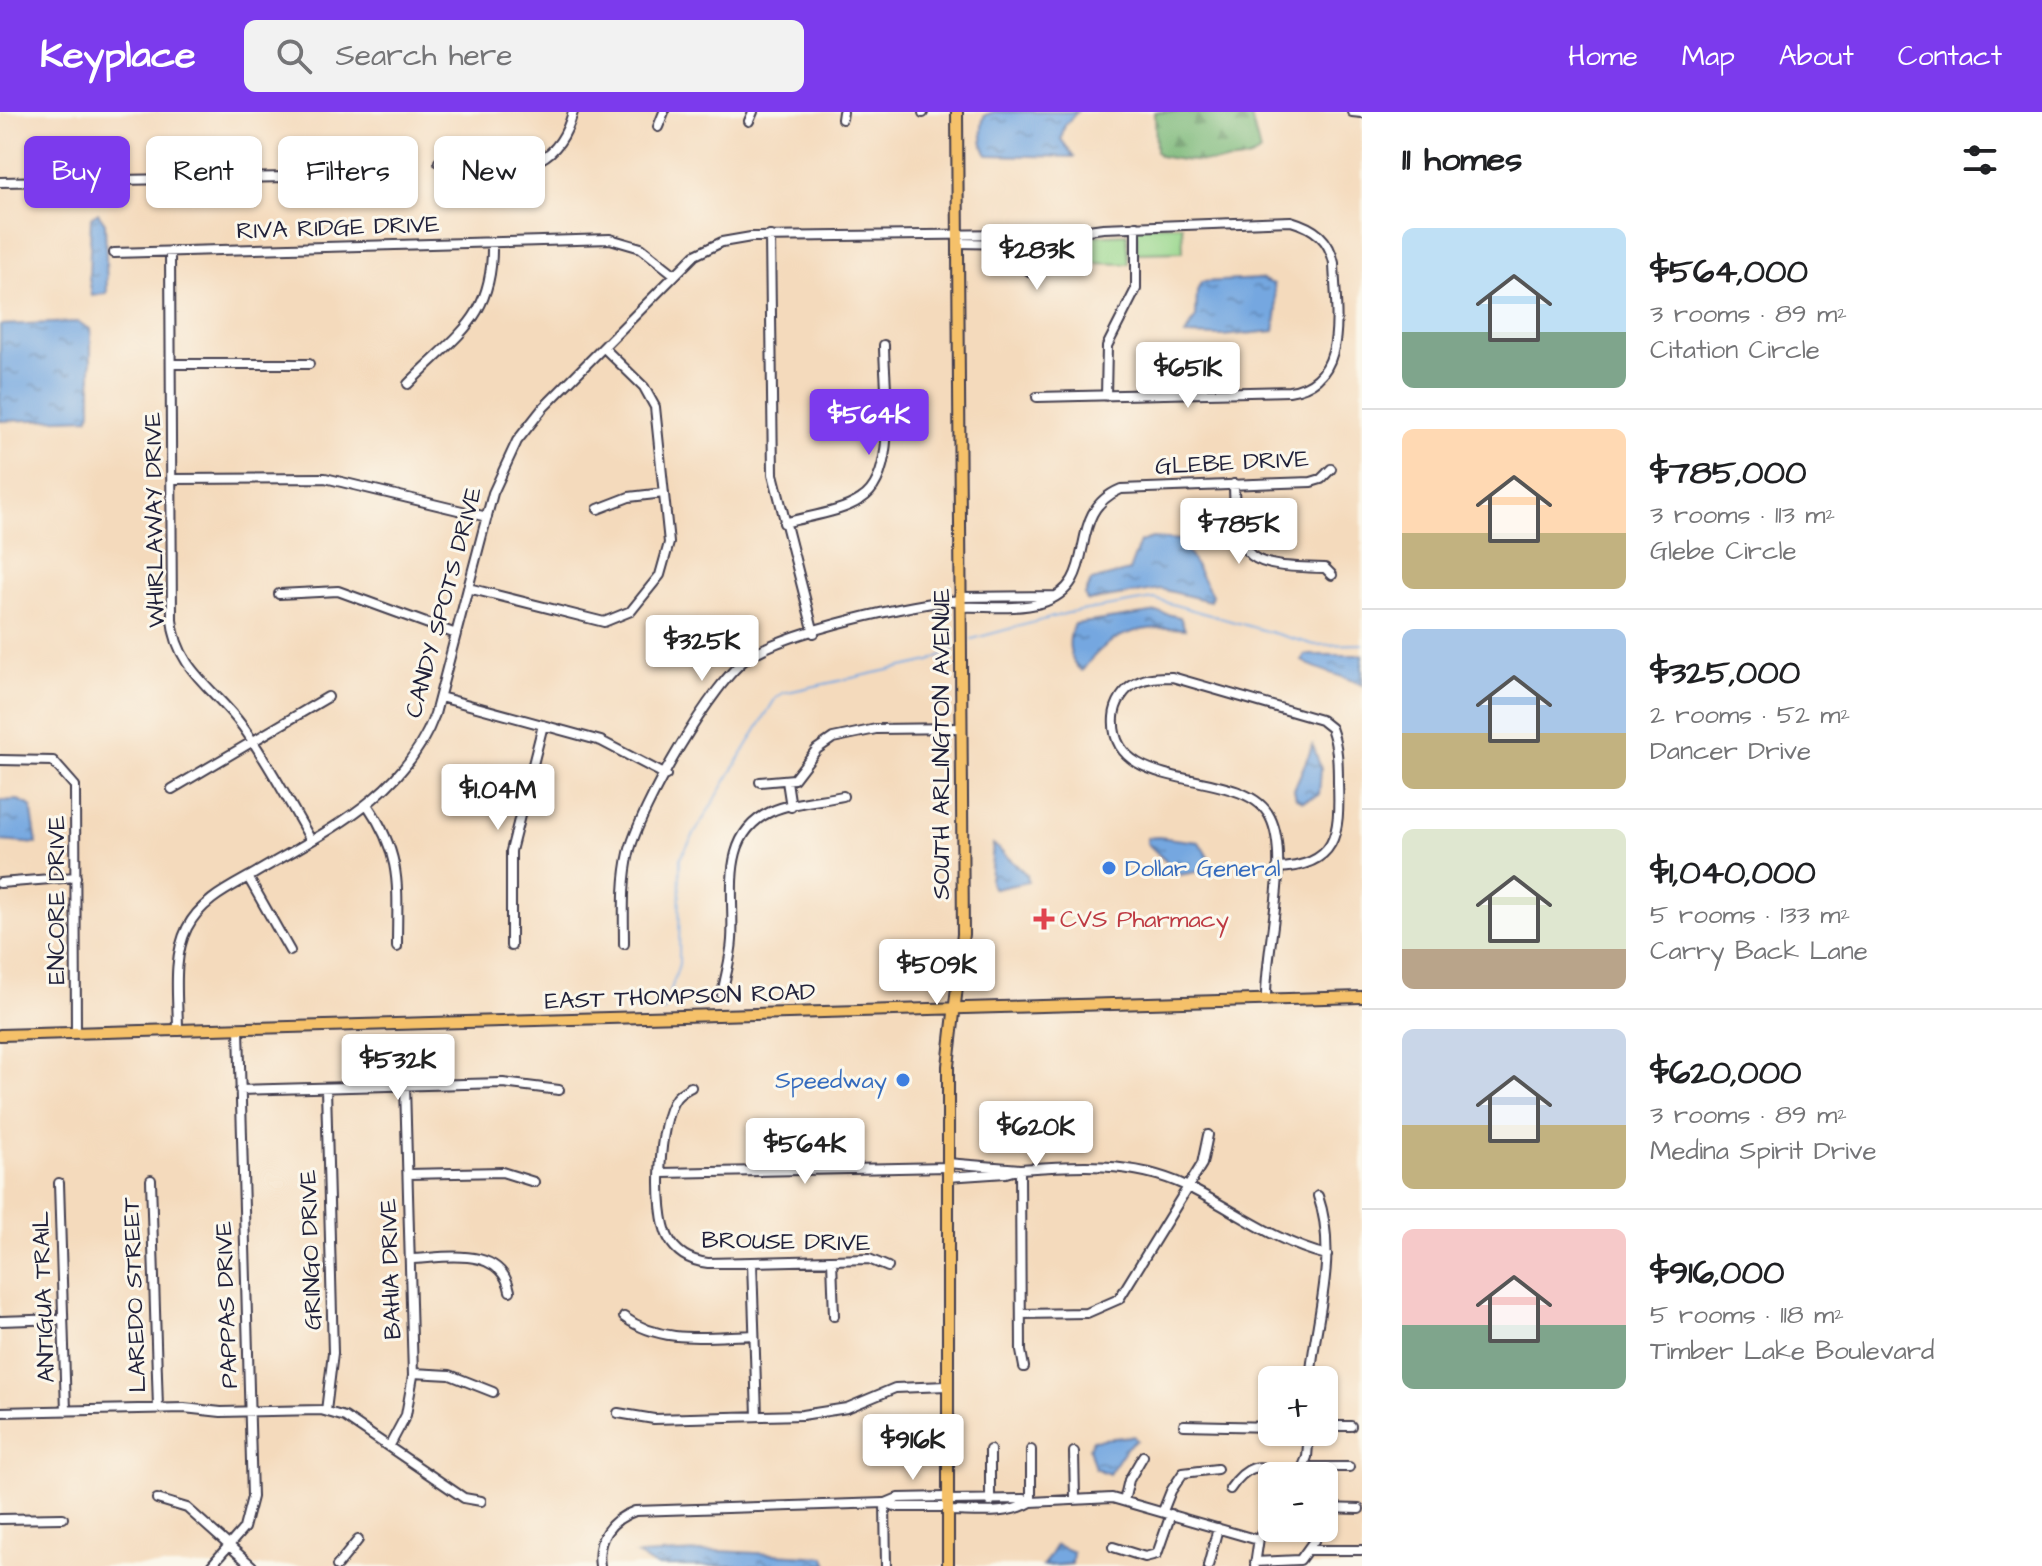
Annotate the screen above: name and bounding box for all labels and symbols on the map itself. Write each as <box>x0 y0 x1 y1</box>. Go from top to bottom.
street label: RIVA RIDGE DRIVE <box>236 207 440 249</box>
pin: $283K <box>981 224 1093 292</box>
pin: $651K <box>1132 342 1244 410</box>
pin: $564K <box>813 389 925 457</box>
street label: WHIRLAWAY DRIVE <box>136 412 174 628</box>
street label: GLEBE DRIVE <box>1154 442 1310 484</box>
street label: CANDY SPOTS DRIVE <box>397 483 491 721</box>
pin: $785K <box>1183 498 1295 566</box>
street label: SOUTH ARLINGTON AVENUE <box>925 588 959 900</box>
pin: $325K <box>646 615 758 683</box>
pin: $1.04M <box>433 764 563 832</box>
street label: ENCORE DRIVE <box>40 816 74 984</box>
place label: Dollar General <box>1125 852 1280 886</box>
marker: Dollar General <box>1100 859 1118 877</box>
place label: CVS Pharmacy <box>1060 903 1229 938</box>
marker: CVS Pharmacy <box>1035 910 1053 928</box>
pin: $509K <box>881 939 993 1007</box>
street label: EAST THOMPSON ROAD <box>544 975 816 1019</box>
pin: $532K <box>342 1034 454 1102</box>
place label: Speedway <box>775 1064 887 1099</box>
marker: Speedway <box>894 1071 912 1089</box>
pin: $620K <box>980 1101 1092 1169</box>
pin: $564K <box>749 1118 861 1186</box>
street label: GRINGO DRIVE <box>291 1169 331 1331</box>
street label: LAREDO STREET <box>115 1197 155 1393</box>
street label: BAHIA DRIVE <box>372 1198 410 1340</box>
street label: ANTIGUA TRAIL <box>24 1210 64 1383</box>
street label: PAPPAS DRIVE <box>207 1221 247 1389</box>
street label: BROUSE DRIVE <box>701 1224 871 1260</box>
pin: $916K <box>857 1414 969 1482</box>

